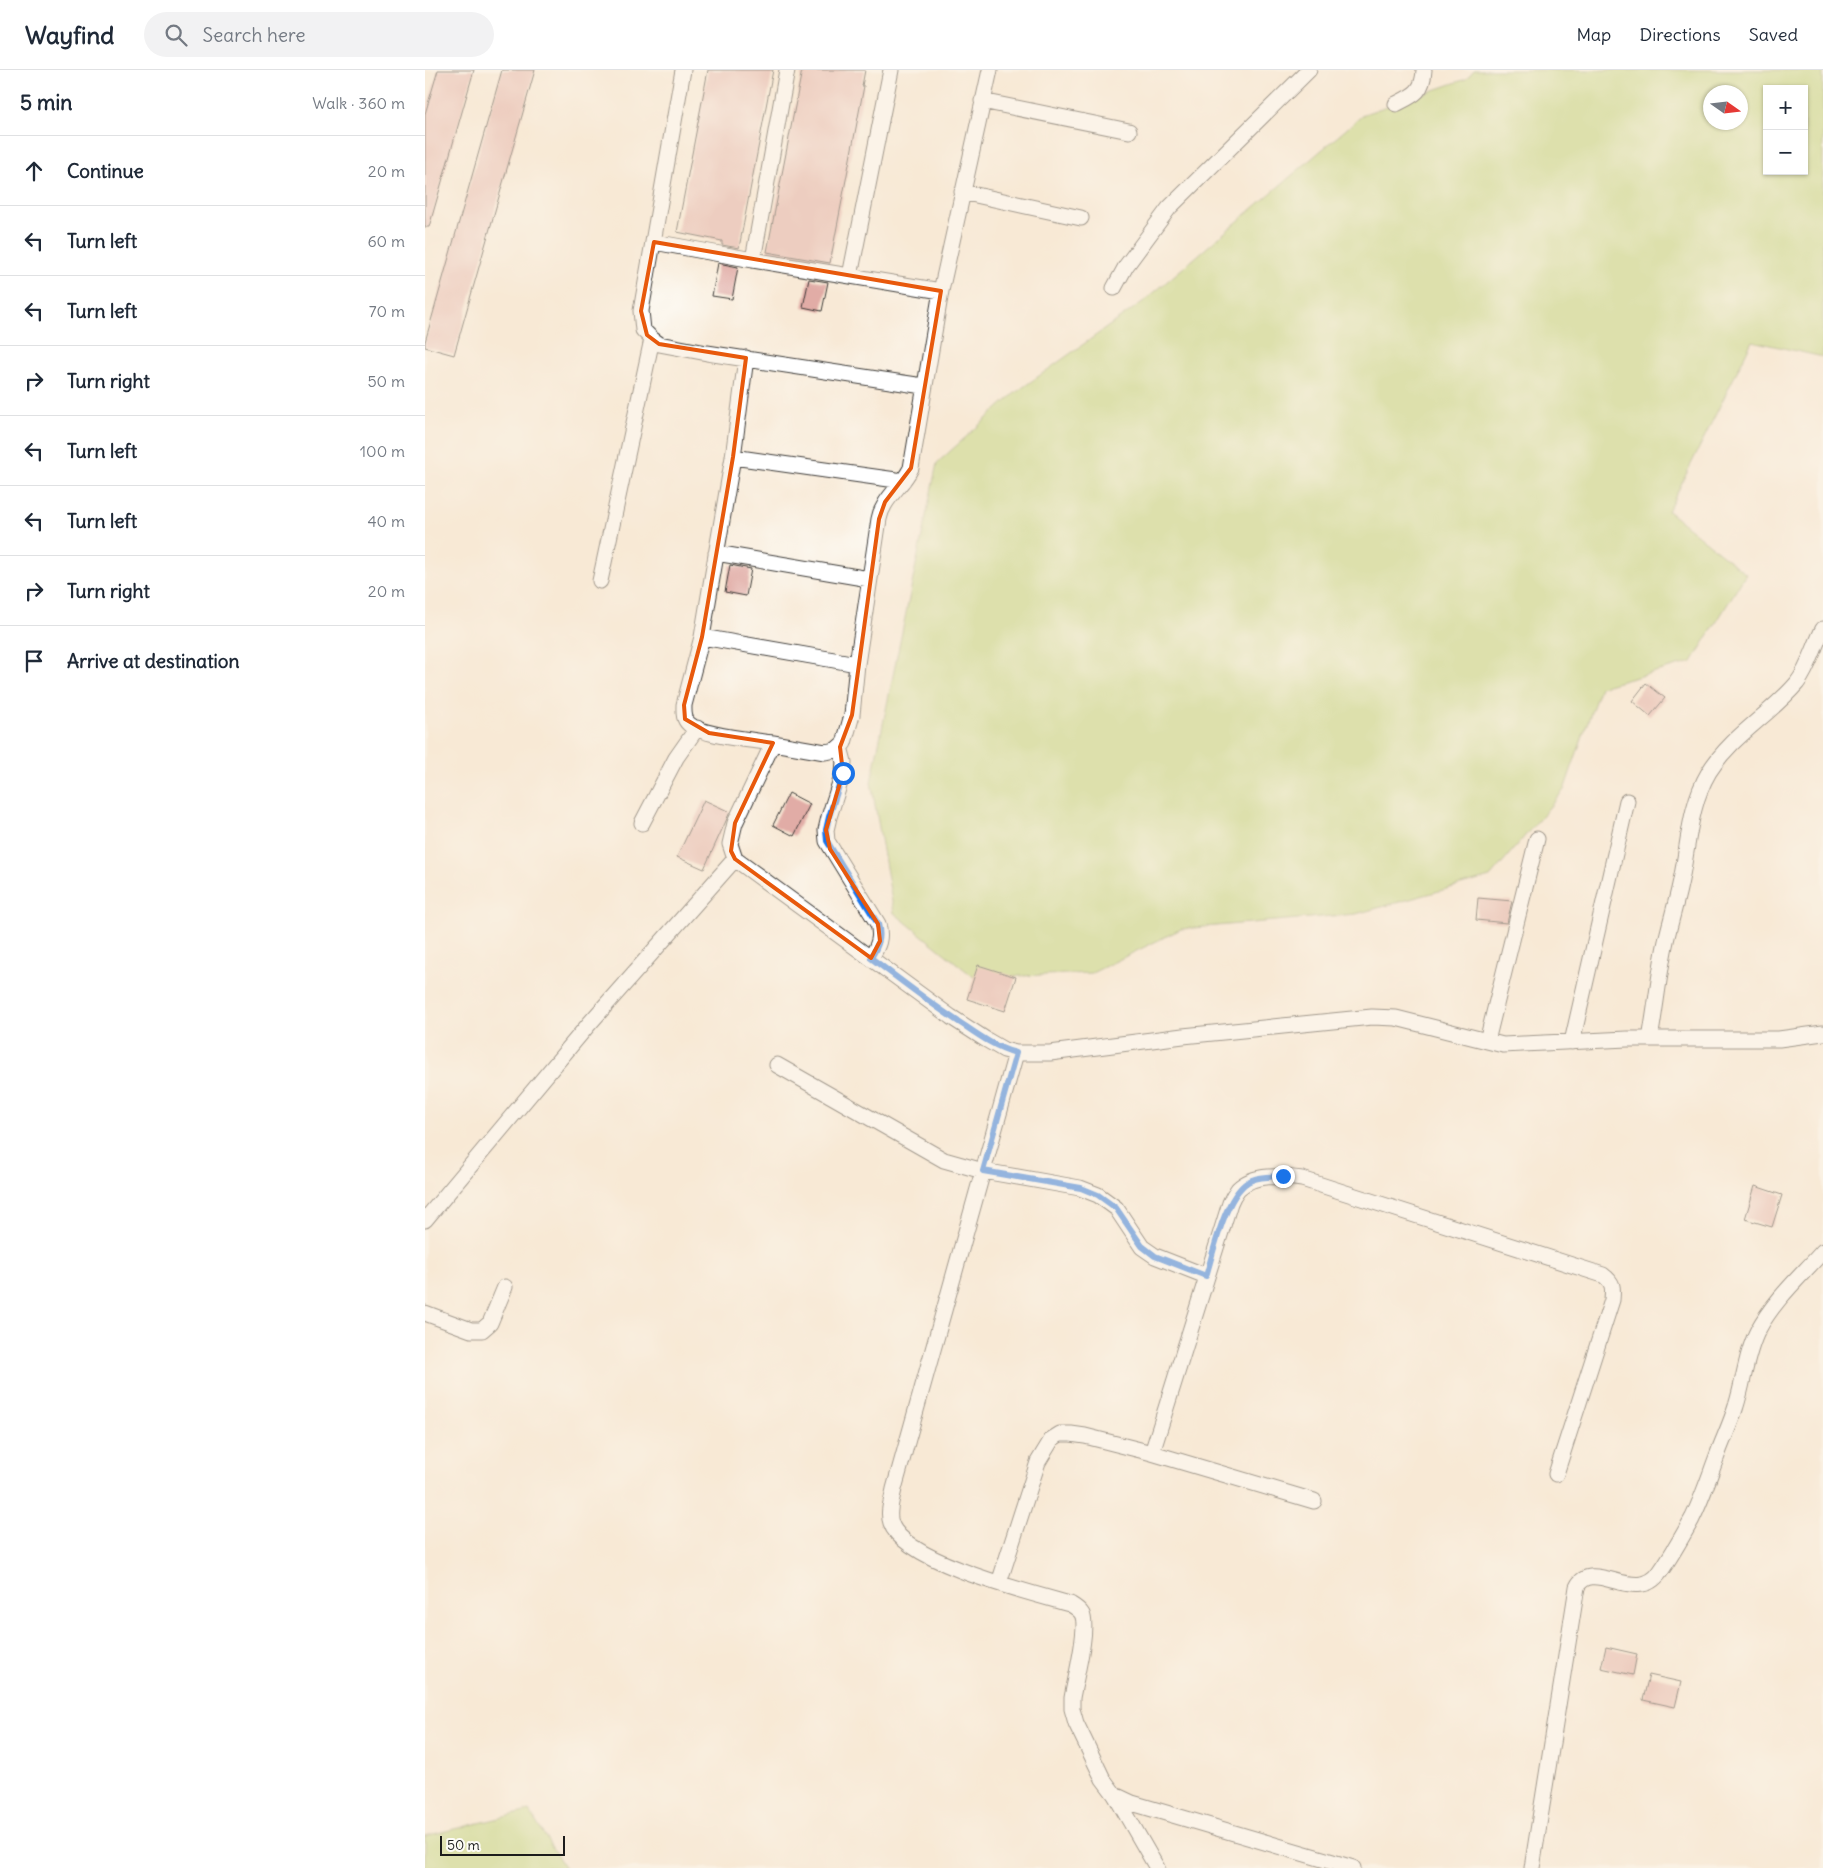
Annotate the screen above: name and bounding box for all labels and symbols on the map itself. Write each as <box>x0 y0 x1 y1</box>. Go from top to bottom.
north arrow <box>1703 85 1748 130</box>
route start <box>832 762 855 785</box>
route end <box>1272 1165 1295 1188</box>
scale bar <box>440 1833 565 1856</box>

